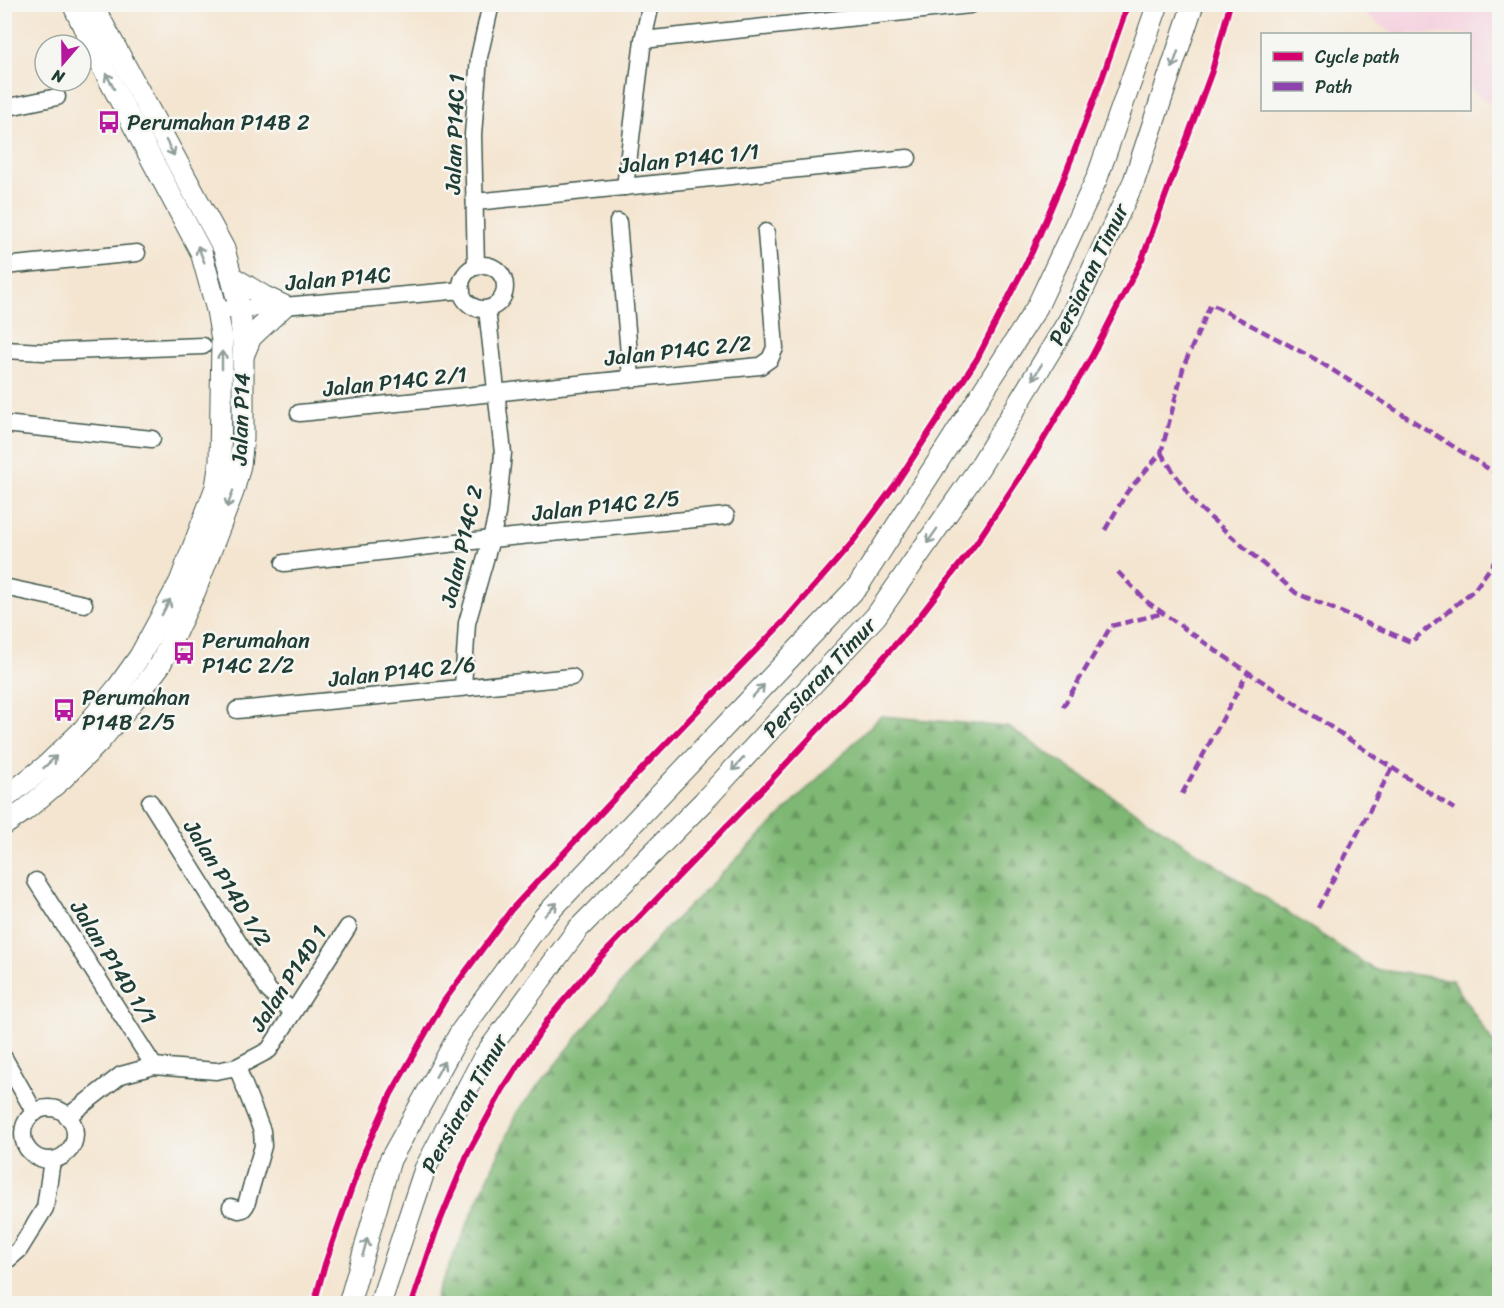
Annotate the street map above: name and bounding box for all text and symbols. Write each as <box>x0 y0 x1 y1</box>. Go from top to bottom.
north arrow <box>33 33 93 93</box>
legend <box>1261 33 1471 111</box>
text: Cycle path <box>1315 41 1399 73</box>
one-way arrow <box>1168 50 1179 69</box>
text: N <box>47 61 69 92</box>
text: Path <box>1315 71 1352 103</box>
one-way arrow <box>104 73 115 91</box>
street label: Jalan P14C 1 <box>433 73 476 196</box>
place label: Perumahan P14B 2 <box>127 103 310 142</box>
bus stop icon: Perumahan P14B 2 <box>96 109 122 135</box>
street label: Jalan P14C 1/1 <box>616 132 761 185</box>
one-way arrow <box>165 139 176 157</box>
street label: Persiaran Timur <box>1037 195 1140 352</box>
one-way arrow <box>195 245 206 263</box>
street label: Jalan P14C <box>283 254 392 303</box>
street label: Jalan P14C 2/2 <box>602 323 754 378</box>
one-way arrow <box>216 350 228 370</box>
street label: Jalan P14C 2/1 <box>320 355 469 409</box>
one-way arrow <box>1031 363 1043 380</box>
street label: Jalan P14 <box>219 372 262 467</box>
street label: Jalan P14C 2/5 <box>529 478 682 533</box>
street label: Jalan P14C 2 <box>428 481 494 612</box>
one-way arrow <box>224 490 235 508</box>
one-way arrow <box>926 527 938 544</box>
one-way arrow <box>161 599 172 617</box>
street label: Persiaran Timur <box>752 607 887 747</box>
place label: Perumahan P14C 2/2 <box>202 621 310 685</box>
bus stop icon: Perumahan P14C 2/2 <box>171 640 197 666</box>
street label: Jalan P14C 2/6 <box>326 644 477 699</box>
place label: Perumahan P14B 2/5 <box>82 678 190 742</box>
one-way arrow <box>751 684 765 699</box>
bus stop icon: Perumahan P14B 2/5 <box>51 697 77 723</box>
one-way arrow <box>42 755 57 769</box>
one-way arrow <box>731 757 746 772</box>
street label: Jalan P14D 1/2 <box>172 811 283 955</box>
street label: Jalan P14D 1/1 <box>59 891 167 1032</box>
one-way arrow <box>544 901 558 916</box>
street label: Jalan P14D 1 <box>239 917 338 1040</box>
street label: Persiaran Timur <box>410 1025 519 1180</box>
one-way arrow <box>434 1061 446 1078</box>
one-way arrow <box>360 1238 371 1257</box>

